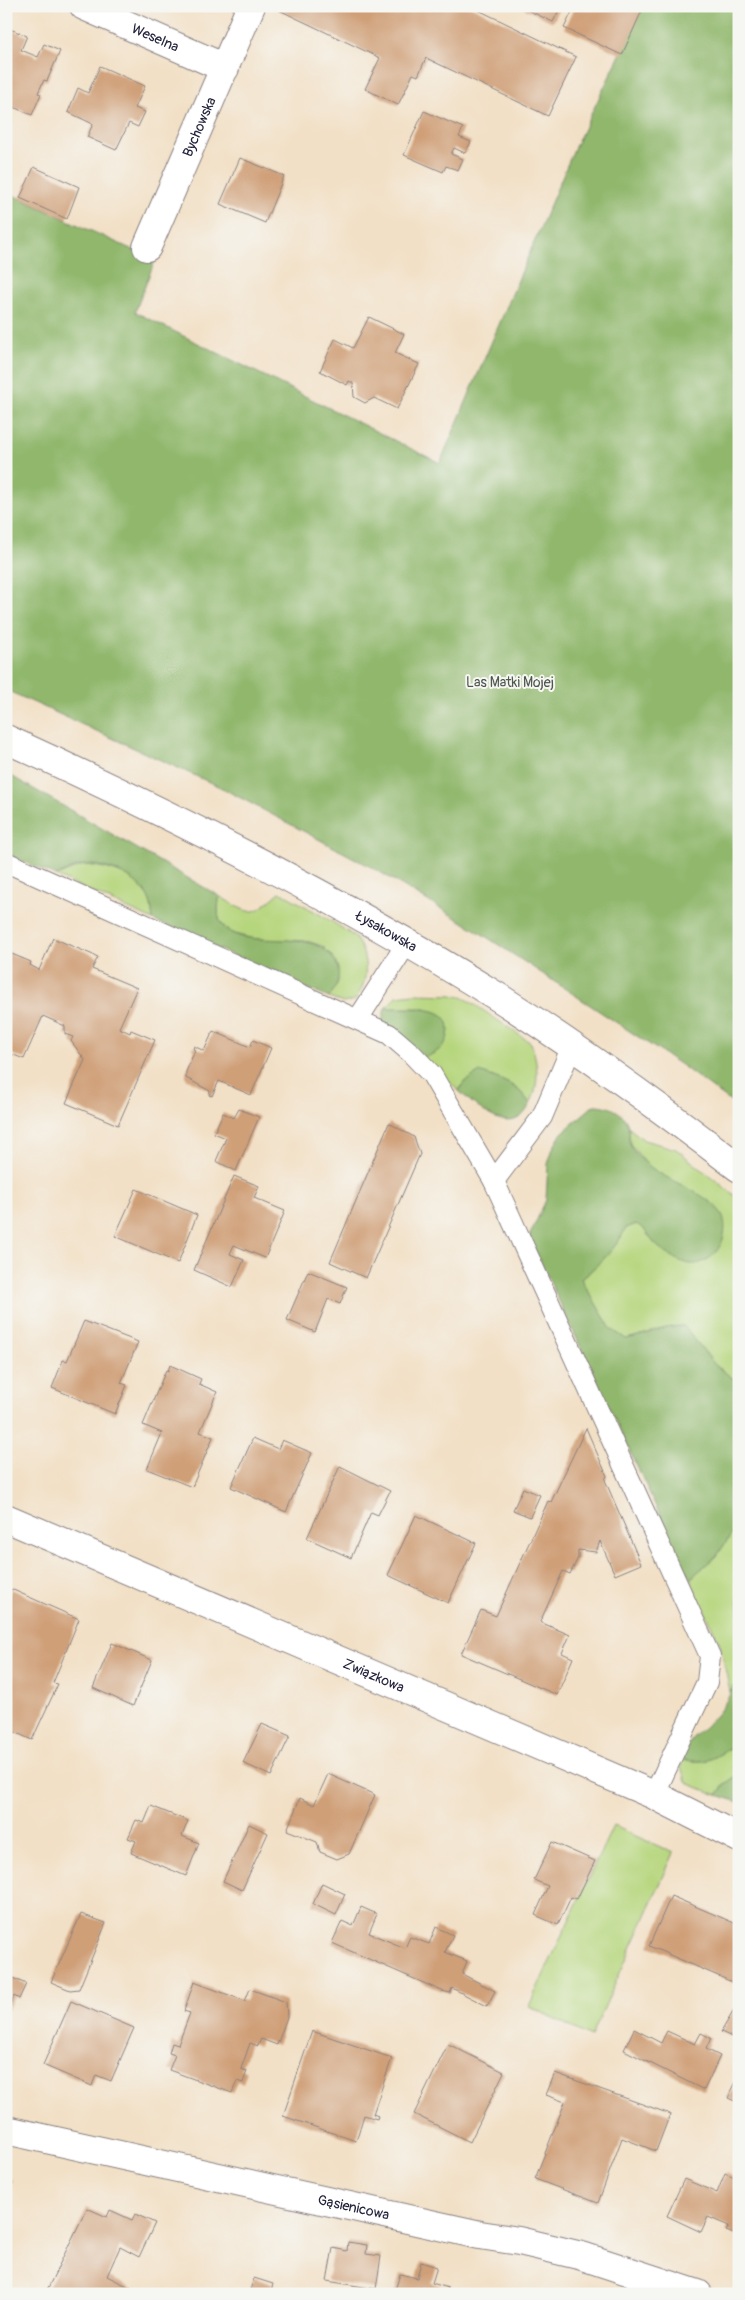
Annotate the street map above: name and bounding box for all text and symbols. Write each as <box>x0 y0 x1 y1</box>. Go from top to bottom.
street label: Weselna <box>129 20 182 55</box>
street label: Bychowska <box>179 94 219 159</box>
park label: Las Matki Mojej <box>466 674 554 691</box>
street label: Łysakowska <box>352 906 420 955</box>
street label: Związkowa <box>341 1655 407 1696</box>
street label: Gąsienicowa <box>316 2191 391 2223</box>

